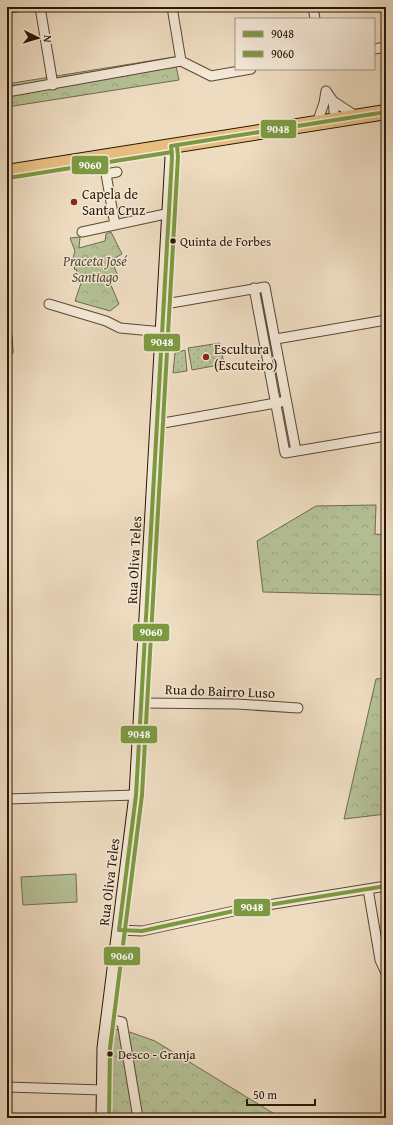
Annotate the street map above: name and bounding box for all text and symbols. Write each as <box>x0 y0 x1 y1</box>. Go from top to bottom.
north arrow <box>18 18 58 58</box>
legend <box>235 18 375 70</box>
text: 9048 <box>271 25 294 42</box>
text: N <box>40 35 56 44</box>
text: 9060 <box>271 45 294 62</box>
line badge: 9048 <box>260 119 297 139</box>
text: 9048 <box>267 121 290 137</box>
line badge: 9060 <box>71 155 109 175</box>
text: 9060 <box>79 157 102 173</box>
place label: Capela de Santa Cruz <box>82 184 145 220</box>
marker: Capela de Santa Cruz <box>69 197 79 207</box>
place label: Quinta de Forbes <box>180 232 271 251</box>
marker: Quinta de Forbes <box>168 236 178 246</box>
park label: Praceta José Santiago <box>62 251 127 287</box>
line badge: 9048 <box>143 333 181 352</box>
text: 9048 <box>151 334 174 350</box>
place label: Escultura (Escuteiro) <box>214 339 278 375</box>
marker: Escultura (Escuteiro) <box>201 352 211 362</box>
street label: Rua Oliva Teles <box>122 516 146 604</box>
line badge: 9060 <box>132 623 170 642</box>
text: 9060 <box>140 624 163 640</box>
street label: Rua do Bairro Luso <box>165 679 275 703</box>
line badge: 9048 <box>120 725 158 744</box>
text: 9048 <box>128 726 151 742</box>
street label: Rua Oliva Teles <box>94 837 124 927</box>
line badge: 9048 <box>233 898 271 917</box>
text: 9048 <box>241 899 264 915</box>
line badge: 9060 <box>103 946 141 966</box>
text: 9060 <box>111 948 134 964</box>
place label: Desco - Granja <box>118 1045 197 1064</box>
marker: Desco - Granja <box>105 1049 115 1059</box>
scale bar <box>247 1081 315 1107</box>
text: 50 m <box>253 1086 277 1103</box>

